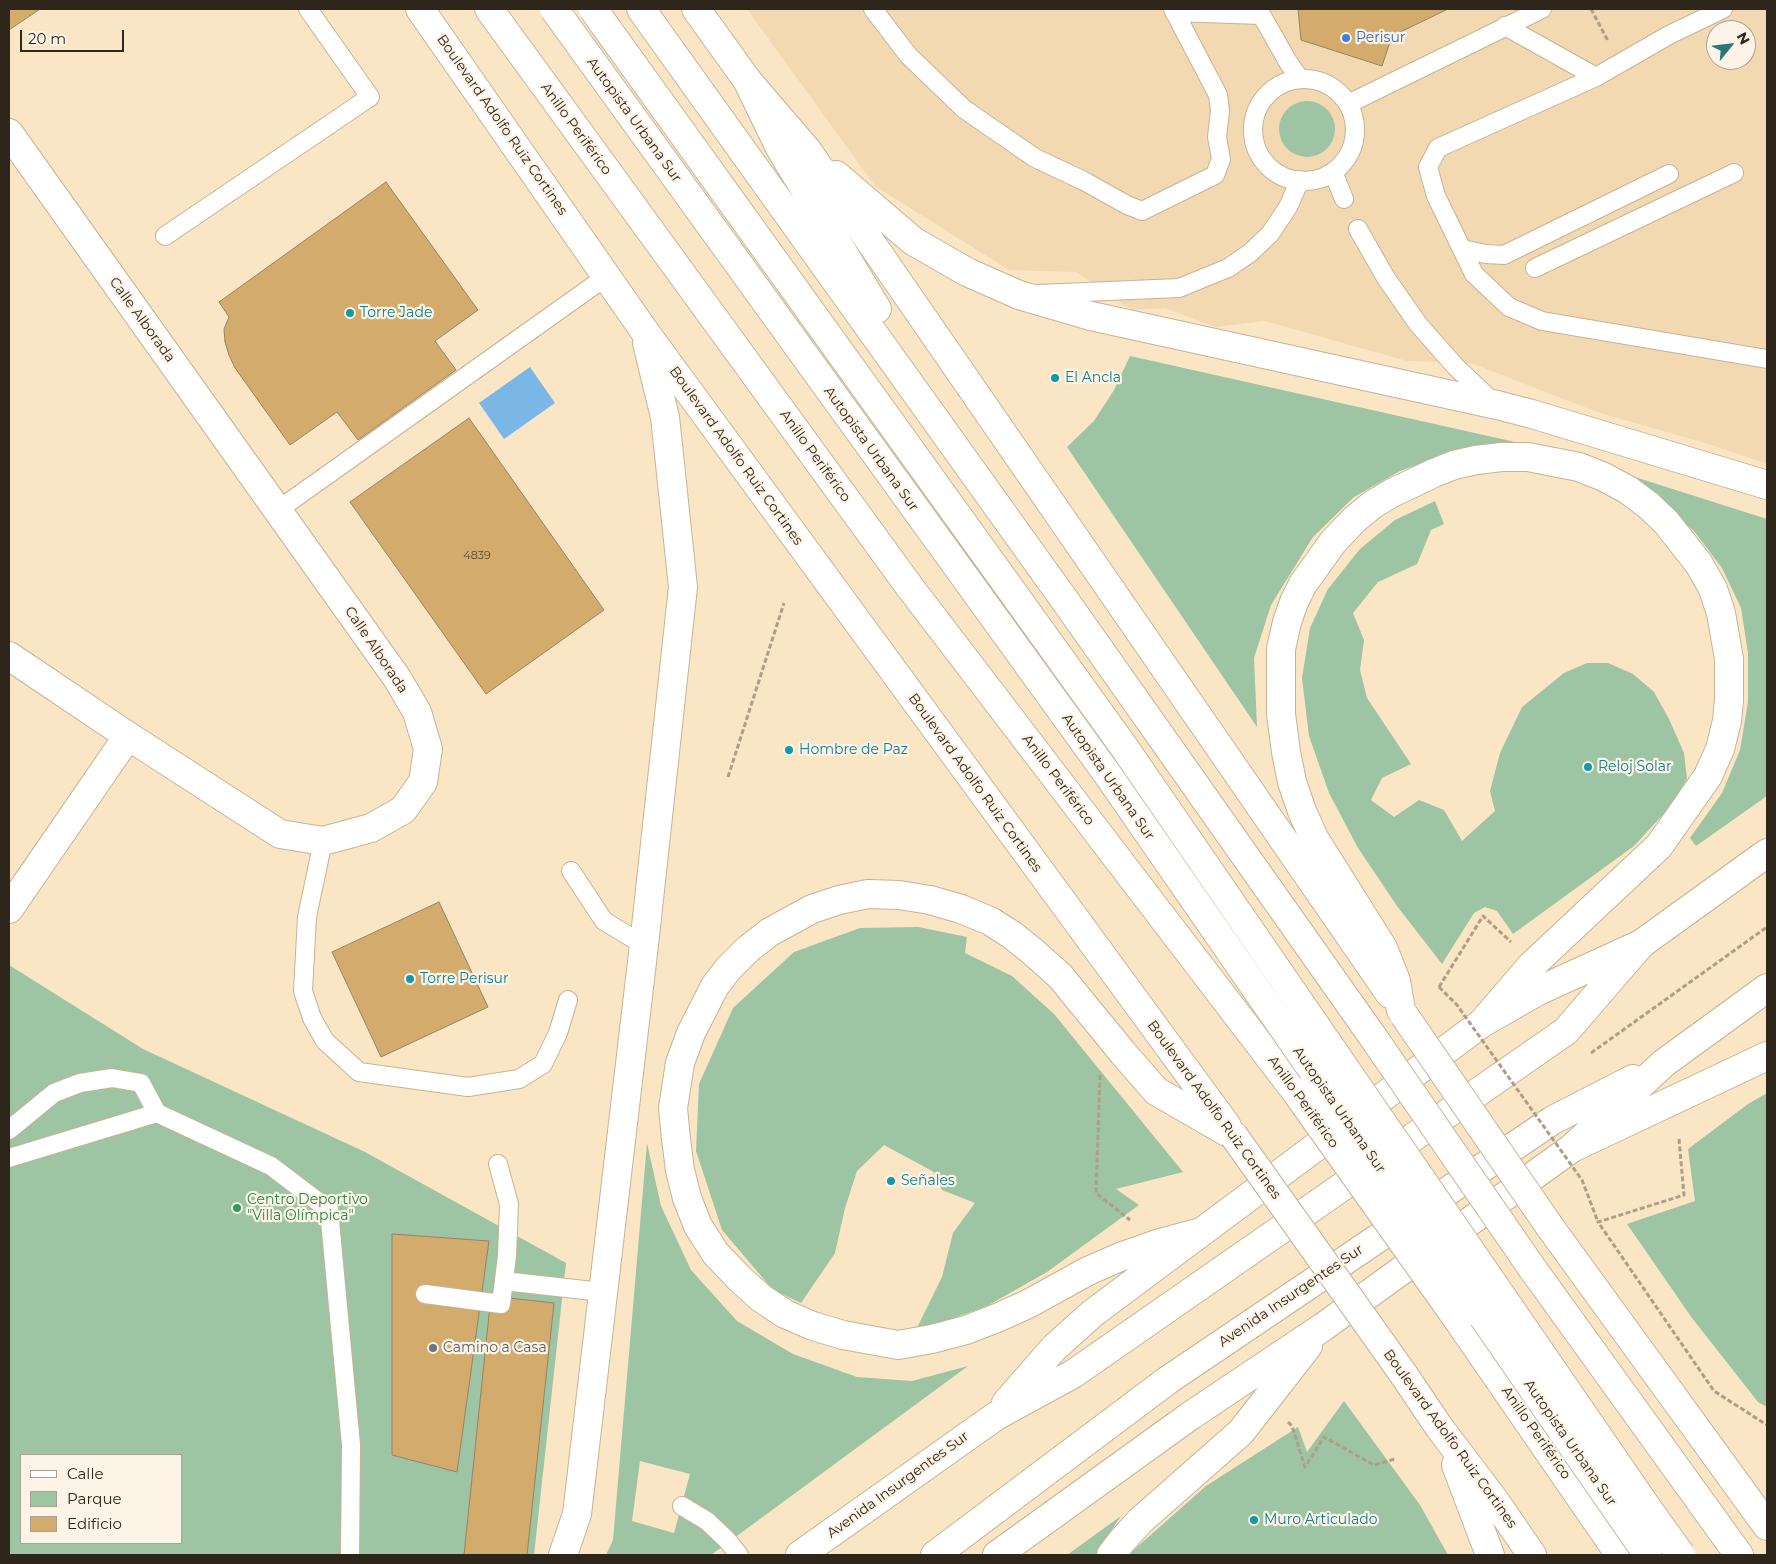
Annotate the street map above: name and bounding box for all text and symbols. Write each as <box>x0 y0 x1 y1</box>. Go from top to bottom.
scale bar <box>22 20 126 52</box>
north arrow <box>1706 20 1756 70</box>
text: 20 m <box>28 29 66 48</box>
text: N <box>1733 29 1754 48</box>
place label: Perisur <box>1356 30 1405 46</box>
street label: Boulevard Adolfo Ruiz Cortines <box>433 31 571 219</box>
marker: Perisur <box>1340 32 1352 44</box>
street label: Autopista Urbana Sur <box>583 54 685 186</box>
street label: Anillo Periférico <box>537 80 615 178</box>
street label: Calle Alborada <box>106 274 178 366</box>
place label: Torre Jade <box>360 305 432 321</box>
marker: Torre Jade <box>344 307 356 319</box>
street label: Boulevard Adolfo Ruiz Cortines <box>666 363 806 549</box>
place label: El Ancla <box>1065 370 1121 386</box>
marker: El Ancla <box>1049 372 1061 384</box>
street label: Autopista Urbana Sur <box>820 383 922 515</box>
street label: Anillo Periférico <box>776 407 854 505</box>
house number: 4839 <box>463 549 491 563</box>
street label: Calle Alborada <box>341 603 411 697</box>
street label: Boulevard Adolfo Ruiz Cortines <box>905 690 1045 876</box>
street label: Autopista Urbana Sur <box>1058 711 1158 843</box>
street label: Anillo Periférico <box>1018 731 1098 829</box>
place label: Hombre de Paz <box>799 742 908 758</box>
marker: Hombre de Paz <box>783 744 795 756</box>
place label: Reloj Solar <box>1598 759 1672 775</box>
marker: Reloj Solar <box>1582 761 1594 773</box>
place label: Torre Perisur <box>420 971 509 987</box>
marker: Torre Perisur <box>404 973 416 985</box>
street label: Boulevard Adolfo Ruiz Cortines <box>1144 1017 1284 1203</box>
street label: Autopista Urbana Sur <box>1289 1044 1389 1176</box>
street label: Anillo Periférico <box>1264 1053 1342 1151</box>
place label: Señales <box>901 1173 955 1189</box>
marker: Señales <box>885 1175 897 1187</box>
place label: Centro Deportivo "Villa Olímpica" <box>247 1192 368 1224</box>
marker: Centro Deportivo "Villa Olímpica" <box>231 1202 243 1214</box>
street label: Avenida Insurgentes Sur <box>1215 1241 1367 1351</box>
place label: Camino a Casa <box>443 1340 547 1356</box>
marker: Camino a Casa <box>427 1342 439 1354</box>
street label: Boulevard Adolfo Ruiz Cortines <box>1380 1346 1520 1532</box>
street label: Autopista Urbana Sur <box>1520 1377 1620 1509</box>
street label: Anillo Periférico <box>1498 1383 1574 1483</box>
street label: Avenida Insurgentes Sur <box>824 1428 972 1542</box>
legend <box>20 1454 182 1544</box>
text: Calle <box>67 1464 104 1483</box>
text: Parque <box>67 1489 122 1508</box>
place label: Muro Articulado <box>1264 1512 1378 1528</box>
text: Edificio <box>67 1514 122 1533</box>
marker: Muro Articulado <box>1248 1514 1260 1526</box>

